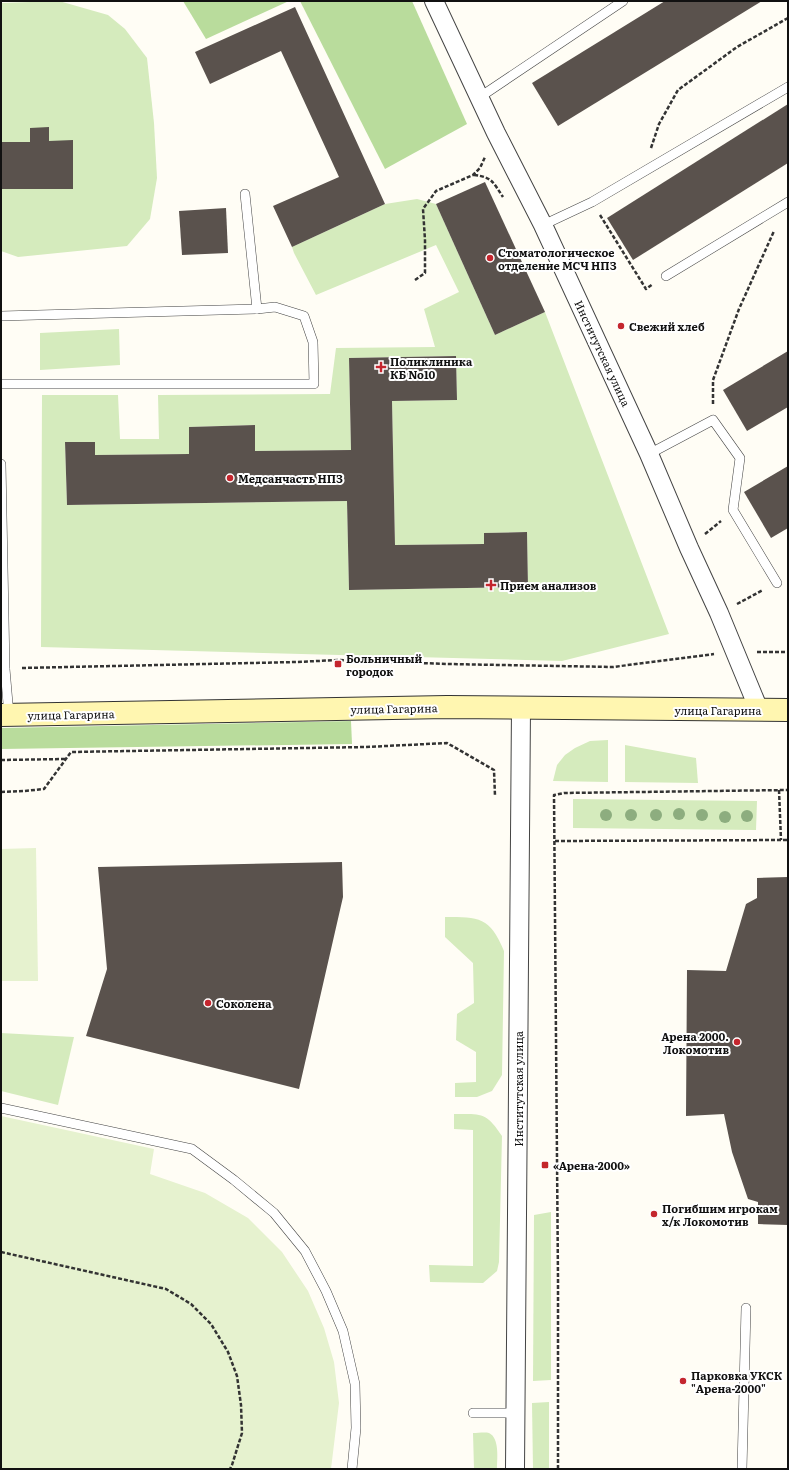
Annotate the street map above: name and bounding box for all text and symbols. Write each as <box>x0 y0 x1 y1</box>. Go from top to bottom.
place label: Стоматологическое отделение МСЧ НПЗ <box>498 244 617 273</box>
marker: Стоматологическое отделение МСЧ НПЗ <box>485 253 495 263</box>
street label: Институтская улица <box>571 297 635 409</box>
place label: Свежий хлеб <box>629 318 705 334</box>
marker: Свежий хлеб <box>616 321 626 331</box>
place label: Поликлиника КБ No10 <box>390 353 473 382</box>
marker: Поликлиника КБ No10 <box>375 361 387 373</box>
place label: Медсанчасть НПЗ <box>238 470 343 486</box>
marker: Медсанчасть НПЗ <box>225 473 235 483</box>
place label: Прием анализов <box>500 577 597 593</box>
marker: Прием анализов <box>485 579 497 591</box>
place label: Больничный городок <box>346 650 422 679</box>
marker: Больничный городок <box>333 659 343 669</box>
street label: улица Гагарина <box>350 699 438 717</box>
street label: улица Гагарина <box>675 702 762 718</box>
street label: улица Гагарина <box>27 705 115 723</box>
place label: Соколена <box>216 995 272 1011</box>
marker: Соколена <box>203 998 213 1008</box>
place label: Арена 2000. Локомотив <box>661 1028 729 1057</box>
street label: Институтская улица <box>510 1031 526 1147</box>
marker: Арена 2000. Локомотив <box>732 1037 742 1047</box>
place label: «Арена-2000» <box>553 1157 630 1173</box>
marker: «Арена-2000» <box>540 1160 550 1170</box>
place label: Погибшим игрокам х/к Локомотив <box>662 1200 778 1229</box>
marker: Погибшим игрокам х/к Локомотив <box>649 1209 659 1219</box>
place label: Парковка УКСК "Арена-2000" <box>691 1367 783 1396</box>
marker: Парковка УКСК "Арена-2000" <box>678 1376 688 1386</box>

